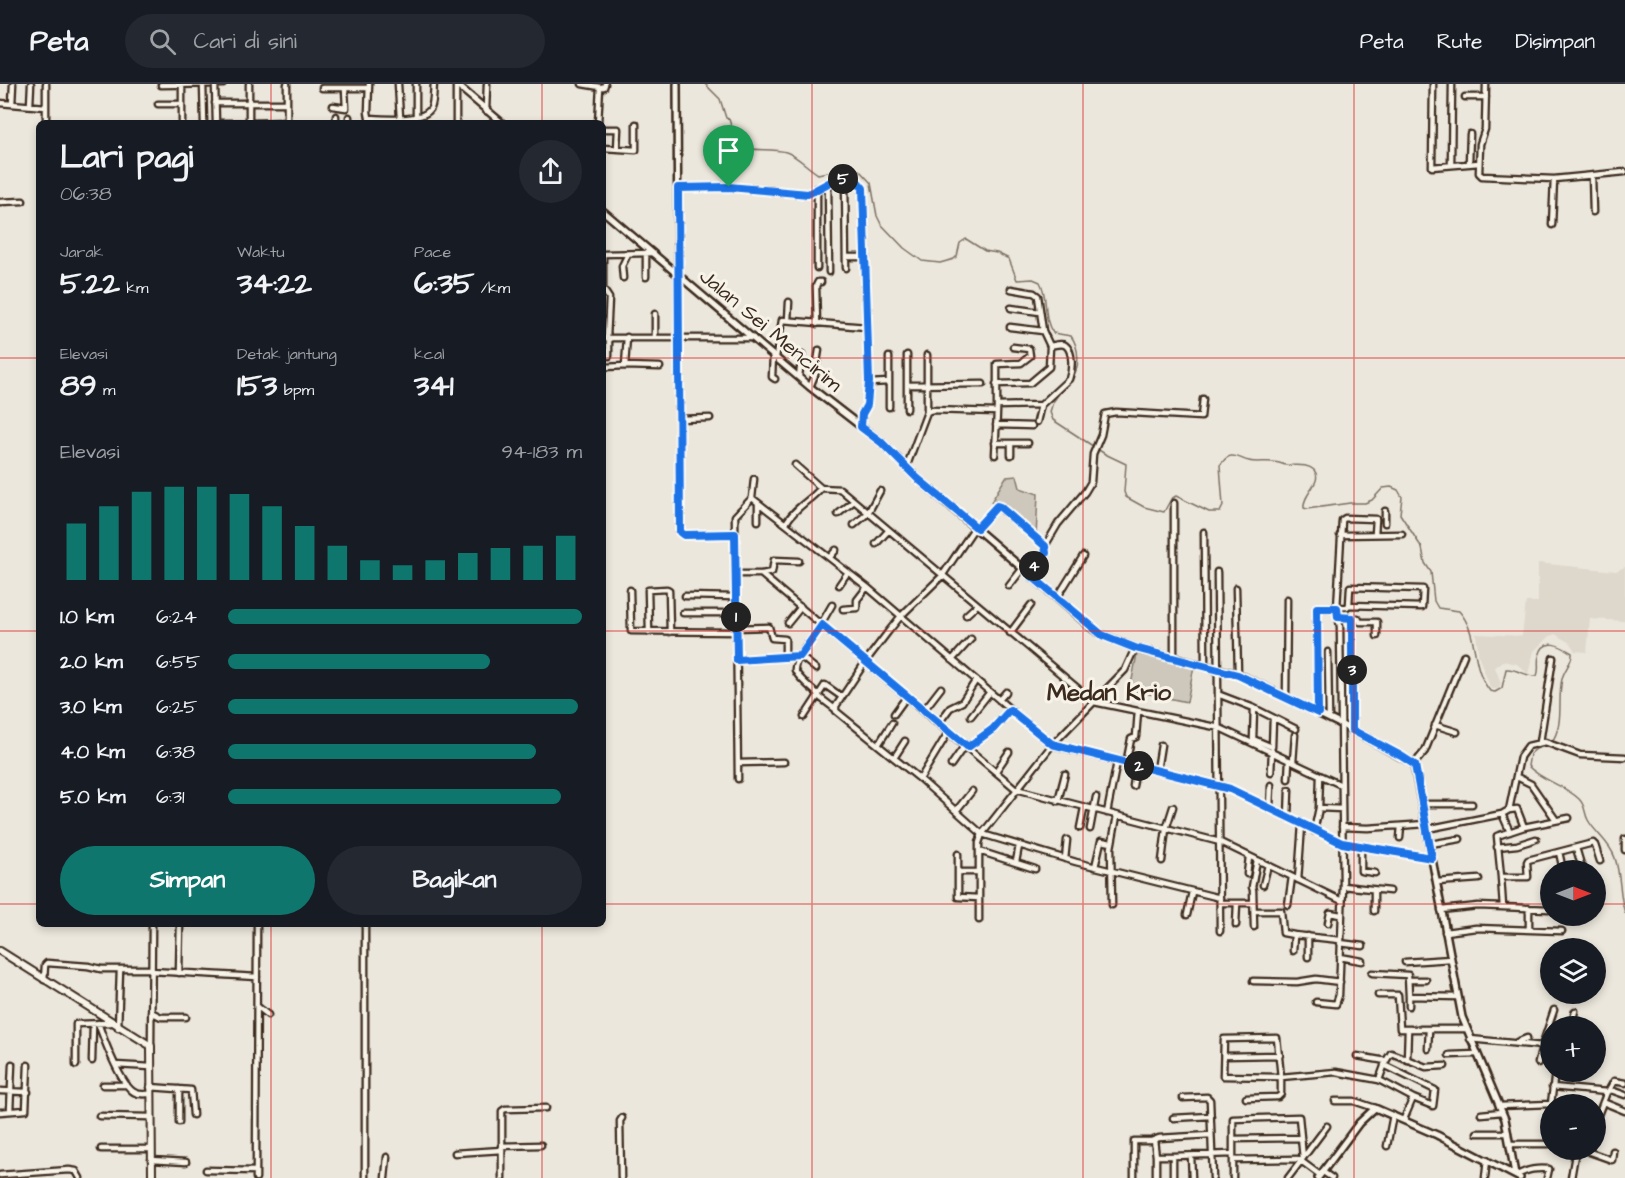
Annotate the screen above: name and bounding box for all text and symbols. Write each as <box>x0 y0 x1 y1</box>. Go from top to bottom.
search box <box>125 14 545 68</box>
text: Peta <box>30 22 89 61</box>
icon: search <box>146 25 179 58</box>
text: Cari di sini <box>194 26 297 57</box>
text: Peta <box>1360 27 1404 56</box>
text: Rute <box>1437 27 1482 56</box>
text: Disimpan <box>1515 27 1595 56</box>
pin <box>703 125 754 187</box>
text: Lari pagi <box>60 134 193 180</box>
icon: arrive <box>712 134 745 167</box>
button: share <box>519 140 582 203</box>
pin: 5 <box>828 164 858 194</box>
text: 5 <box>837 168 849 190</box>
text: 06:38 <box>60 180 112 208</box>
text: Jarak <box>60 241 103 263</box>
text: Waktu <box>237 241 285 263</box>
text: Pace <box>414 241 451 263</box>
street label: Jalan Sei Mencirim <box>693 262 849 399</box>
text: 5.22 <box>60 263 120 305</box>
text: 34:22 <box>237 263 312 305</box>
text: 6:35 <box>414 263 474 305</box>
text: km <box>120 277 148 299</box>
text: /km <box>474 277 510 299</box>
text: Elevasi <box>60 343 108 365</box>
text: Detak jantung <box>237 343 337 365</box>
text: kcal <box>414 343 445 365</box>
text: 89 <box>60 365 97 407</box>
text: 153 <box>237 365 277 407</box>
text: 341 <box>414 365 454 407</box>
text: m <box>97 379 115 401</box>
text: bpm <box>277 379 314 401</box>
text: Elevasi <box>60 438 119 466</box>
text: 94–183 m <box>502 438 582 466</box>
pin: 4 <box>1019 551 1049 581</box>
text: 4 <box>1029 555 1039 577</box>
pin: 1 <box>721 602 751 632</box>
text: 1.0 km <box>60 603 114 631</box>
text: 6:24 <box>156 603 197 631</box>
text: 1 <box>735 606 737 628</box>
text: 2.0 km <box>60 648 123 676</box>
text: 6:55 <box>156 648 200 676</box>
pin: 3 <box>1337 655 1367 685</box>
text: 3 <box>1348 659 1356 681</box>
district label: Medan Krio <box>1047 676 1171 710</box>
text: 3.0 km <box>60 693 121 721</box>
text: 6:25 <box>156 693 197 721</box>
text: 4.0 km <box>60 738 125 766</box>
text: 6:38 <box>156 738 195 766</box>
pin: 2 <box>1124 751 1154 781</box>
text: 2 <box>1134 755 1144 777</box>
text: 5.0 km <box>60 783 125 811</box>
text: 6:31 <box>156 783 185 811</box>
button: Simpan <box>60 846 315 915</box>
button: Bagikan <box>327 846 582 915</box>
north arrow <box>1540 860 1606 926</box>
map controls <box>1540 860 1606 1160</box>
button: layers <box>1540 938 1606 1004</box>
button: + <box>1540 1016 1606 1082</box>
button: − <box>1540 1094 1606 1160</box>

